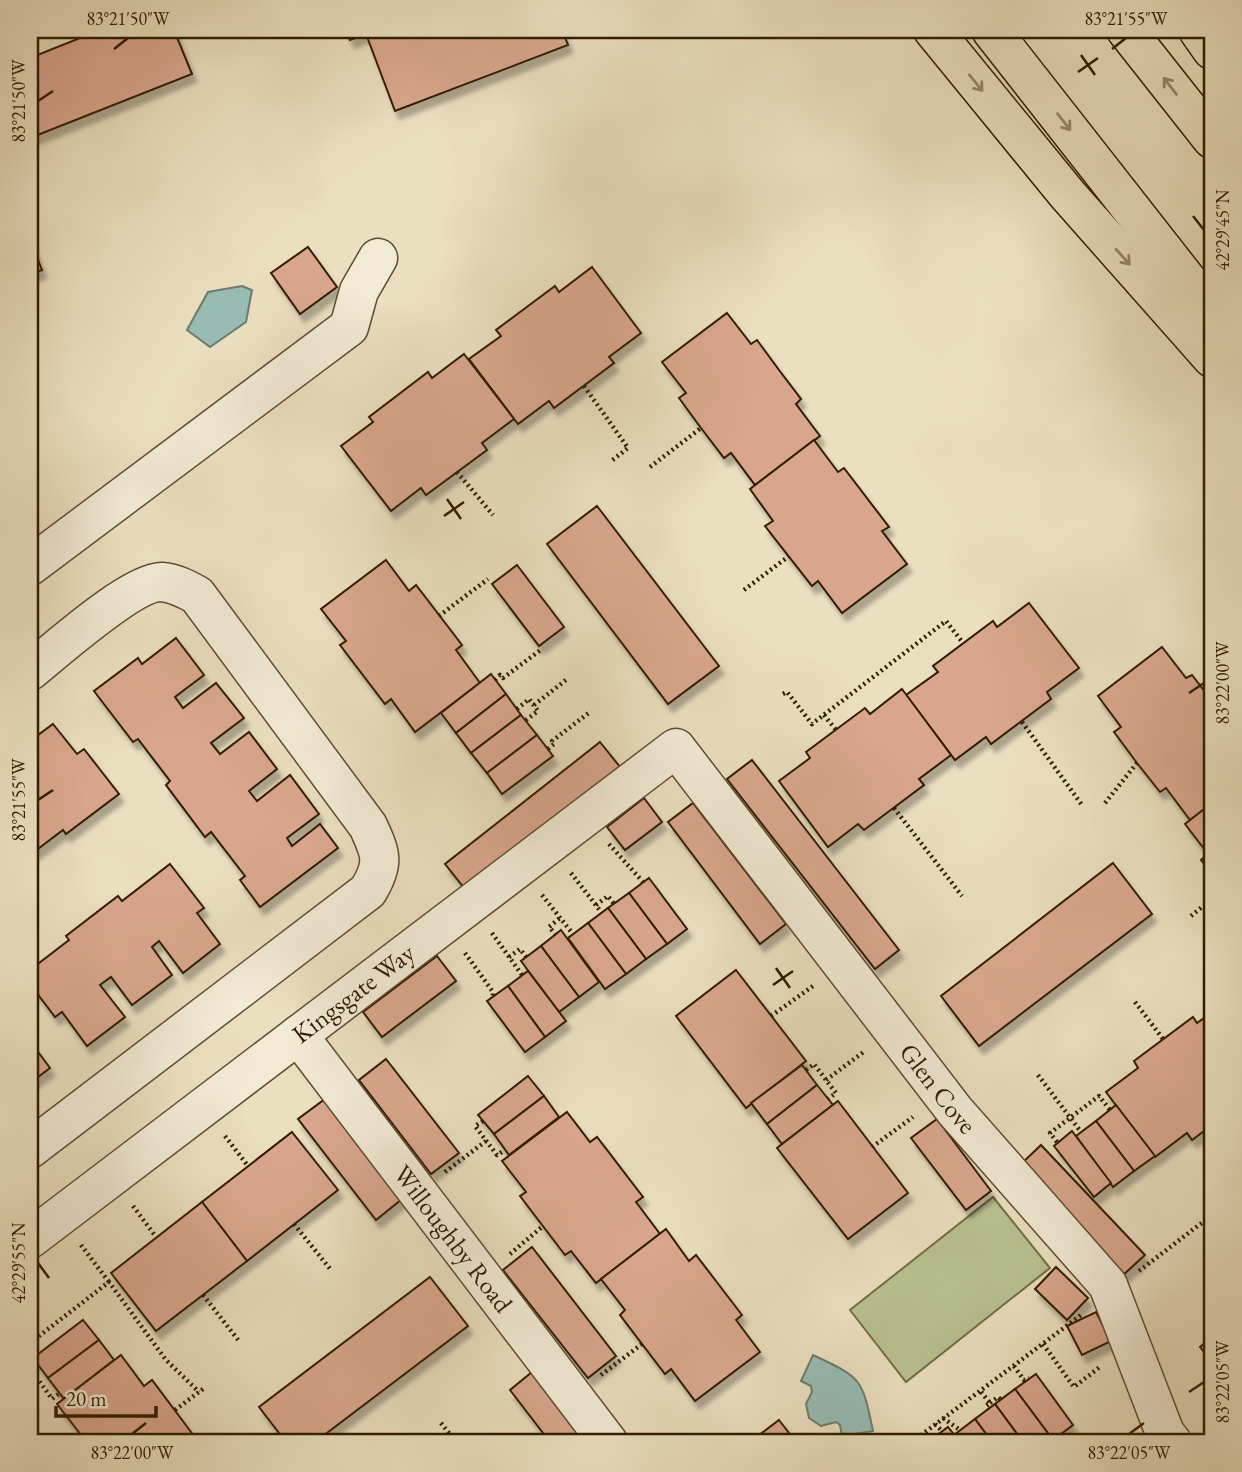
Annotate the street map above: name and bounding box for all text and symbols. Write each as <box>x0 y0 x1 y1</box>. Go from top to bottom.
text: 83°21'50"W <box>86 7 170 30</box>
text: 83°21'55"W <box>1084 7 1168 30</box>
text: 83°21'50"W <box>7 59 30 143</box>
one-way arrow <box>969 73 984 91</box>
one-way arrow <box>1163 77 1178 95</box>
one-way arrow <box>1056 112 1071 131</box>
text: 42°29'45"N <box>1211 189 1234 270</box>
one-way arrow <box>1115 248 1131 266</box>
text: 83°22'00"W <box>1211 641 1234 725</box>
text: 83°21'55"W <box>7 758 30 842</box>
street label: Kingsgate Way <box>285 935 422 1051</box>
street label: Glen Cove <box>892 1036 984 1141</box>
street label: Willoughby Road <box>386 1158 521 1320</box>
text: 42°29'55"N <box>7 1222 30 1303</box>
text: 83°22'05"W <box>1211 1340 1234 1424</box>
scale bar <box>56 1374 156 1418</box>
text: 20 m <box>66 1385 107 1412</box>
text: 83°22'00"W <box>90 1441 174 1464</box>
text: 83°22'05"W <box>1087 1441 1171 1464</box>

